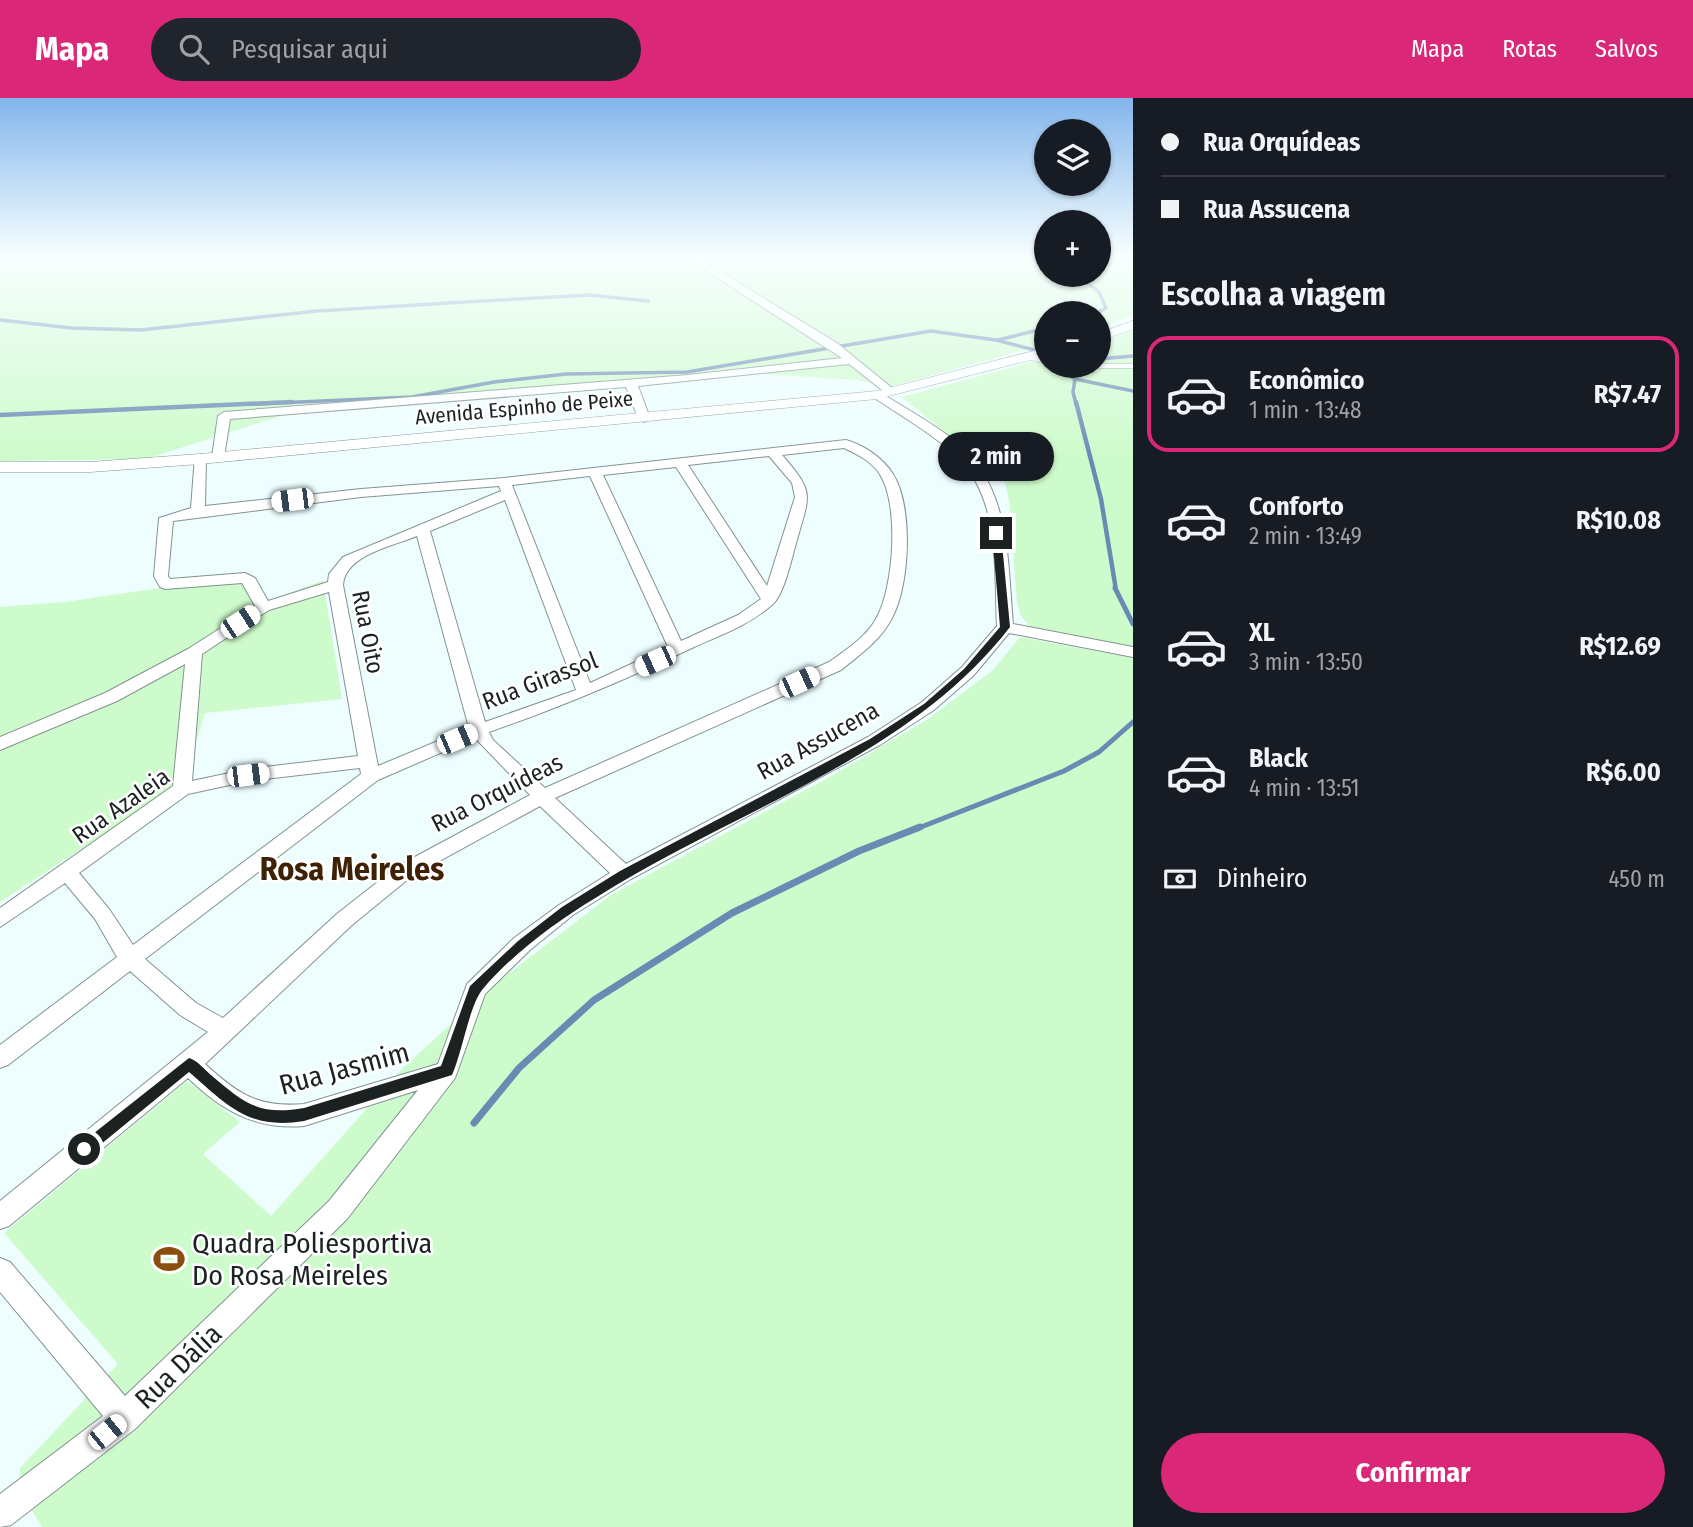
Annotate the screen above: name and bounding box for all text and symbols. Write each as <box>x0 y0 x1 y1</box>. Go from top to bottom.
search box <box>151 18 641 81</box>
text: Mapa <box>35 29 109 69</box>
icon: search <box>175 30 213 68</box>
text: Pesquisar aqui <box>231 34 388 65</box>
text: Mapa <box>1411 35 1464 63</box>
text: Rotas <box>1502 35 1557 63</box>
text: Salvos <box>1595 35 1658 63</box>
map controls <box>1034 119 1111 378</box>
button: layers <box>1034 119 1111 196</box>
text: Rua Orquídeas <box>1203 127 1360 158</box>
text: Rua Assucena <box>1203 194 1350 225</box>
button: + <box>1034 210 1111 287</box>
text: Escolha a viagem <box>1161 275 1386 313</box>
button: − <box>1034 301 1111 378</box>
icon: car <box>1165 363 1228 426</box>
text: Econômico <box>1249 365 1364 396</box>
text: R$7.47 <box>1594 379 1661 410</box>
street label: Avenida Espinho de Peixe <box>414 386 634 430</box>
text: 1 min · 13:48 <box>1249 396 1361 424</box>
callout: 2 min <box>938 432 1054 480</box>
text: 2 min <box>971 442 1022 470</box>
car <box>270 487 315 513</box>
icon: car <box>1165 489 1228 552</box>
text: Conforto <box>1249 491 1344 522</box>
text: R$10.08 <box>1576 505 1661 536</box>
route end <box>980 517 1012 549</box>
text: 2 min · 13:49 <box>1249 522 1362 550</box>
street label: Rua Oito <box>346 588 390 676</box>
car <box>217 602 264 642</box>
icon: car <box>1165 615 1228 678</box>
text: XL <box>1249 617 1275 648</box>
text: R$12.69 <box>1579 631 1661 662</box>
car <box>632 643 679 679</box>
street label: Rua Girassol <box>478 646 602 716</box>
text: 3 min · 13:50 <box>1249 648 1363 676</box>
car <box>776 664 823 700</box>
street label: Rua Assucena <box>752 696 884 786</box>
car <box>434 721 481 757</box>
icon: car <box>1165 741 1228 804</box>
text: Black <box>1249 743 1308 774</box>
street label: Rua Orquídeas <box>427 748 567 838</box>
text: R$6.00 <box>1586 757 1661 788</box>
street label: Rua Azaleia <box>67 762 175 850</box>
car <box>226 762 271 788</box>
text: 4 min · 13:51 <box>1249 774 1360 802</box>
district label: Rosa Meireles <box>260 850 444 888</box>
icon: cash <box>1161 860 1199 898</box>
text: Dinheiro <box>1217 863 1307 894</box>
text: 450 m <box>1608 865 1665 893</box>
street label: Rua Jasmim <box>275 1035 413 1102</box>
route start <box>68 1133 100 1165</box>
place label: Quadra Poliesportiva Do Rosa Meireles <box>192 1227 432 1292</box>
sports icon: Quadra Poliesportiva Do Rosa Meireles <box>152 1242 186 1276</box>
street label: Rua Dália <box>128 1317 229 1416</box>
car <box>85 1411 130 1453</box>
button: Confirmar <box>1161 1433 1665 1513</box>

